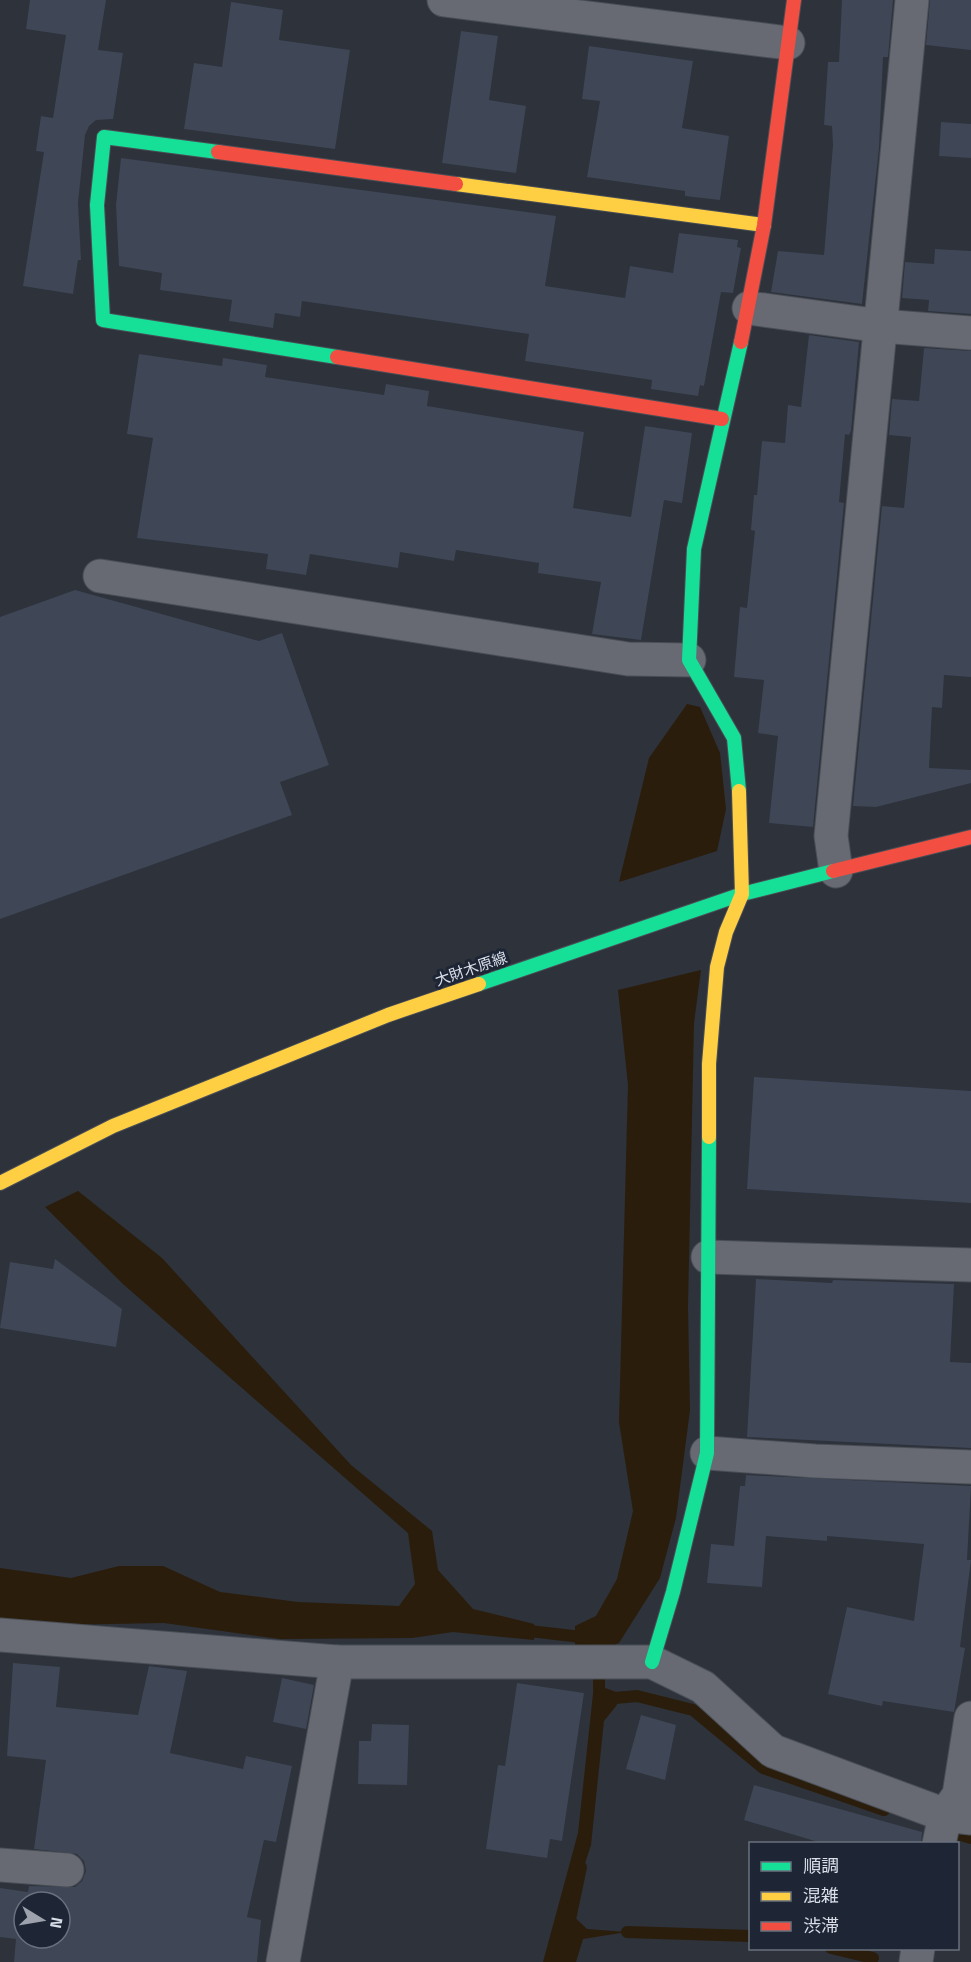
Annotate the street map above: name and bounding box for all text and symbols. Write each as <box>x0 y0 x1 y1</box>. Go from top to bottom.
street label: 大財木原線 <box>432 945 510 992</box>
legend <box>749 1842 959 1950</box>
text: 順調 <box>803 1852 839 1879</box>
text: 混雑 <box>803 1882 839 1909</box>
north arrow <box>12 1890 72 1950</box>
text: 渋滞 <box>803 1912 839 1939</box>
text: N <box>44 1915 70 1931</box>

